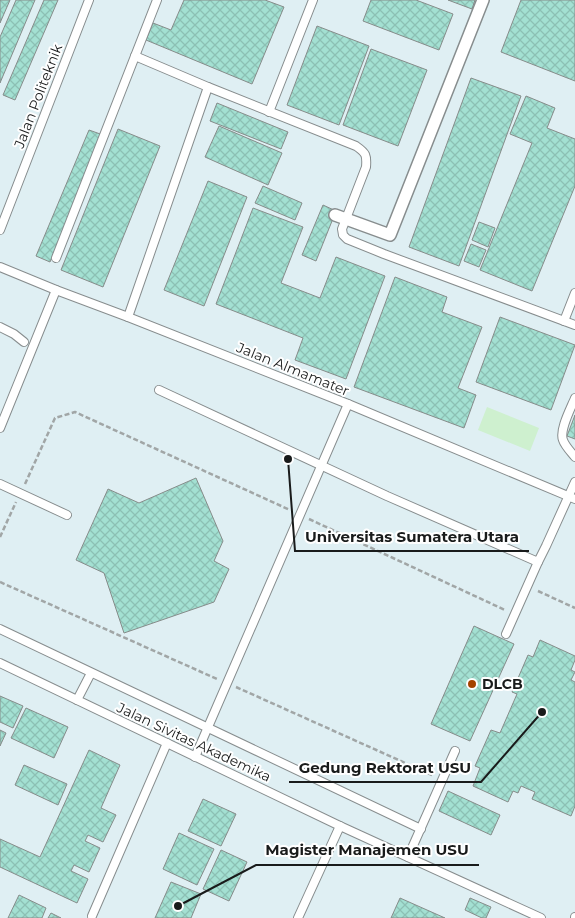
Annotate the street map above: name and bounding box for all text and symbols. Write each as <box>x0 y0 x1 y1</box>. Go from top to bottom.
street label: Jalan Politeknik <box>9 41 66 152</box>
street label: Jalan Almamater <box>233 338 352 400</box>
callout: Universitas Sumatera Utara <box>295 521 529 551</box>
text: Universitas Sumatera Utara <box>305 527 519 546</box>
place label: DLCB <box>482 675 523 693</box>
marker: DLCB <box>466 678 478 690</box>
street label: Jalan Sivitas Akademika <box>113 698 274 786</box>
callout: Gedung Rektorat USU <box>289 752 481 782</box>
text: Gedung Rektorat USU <box>299 758 471 777</box>
callout: Magister Manajemen USU <box>256 835 479 865</box>
text: Magister Manajemen USU <box>265 840 469 859</box>

